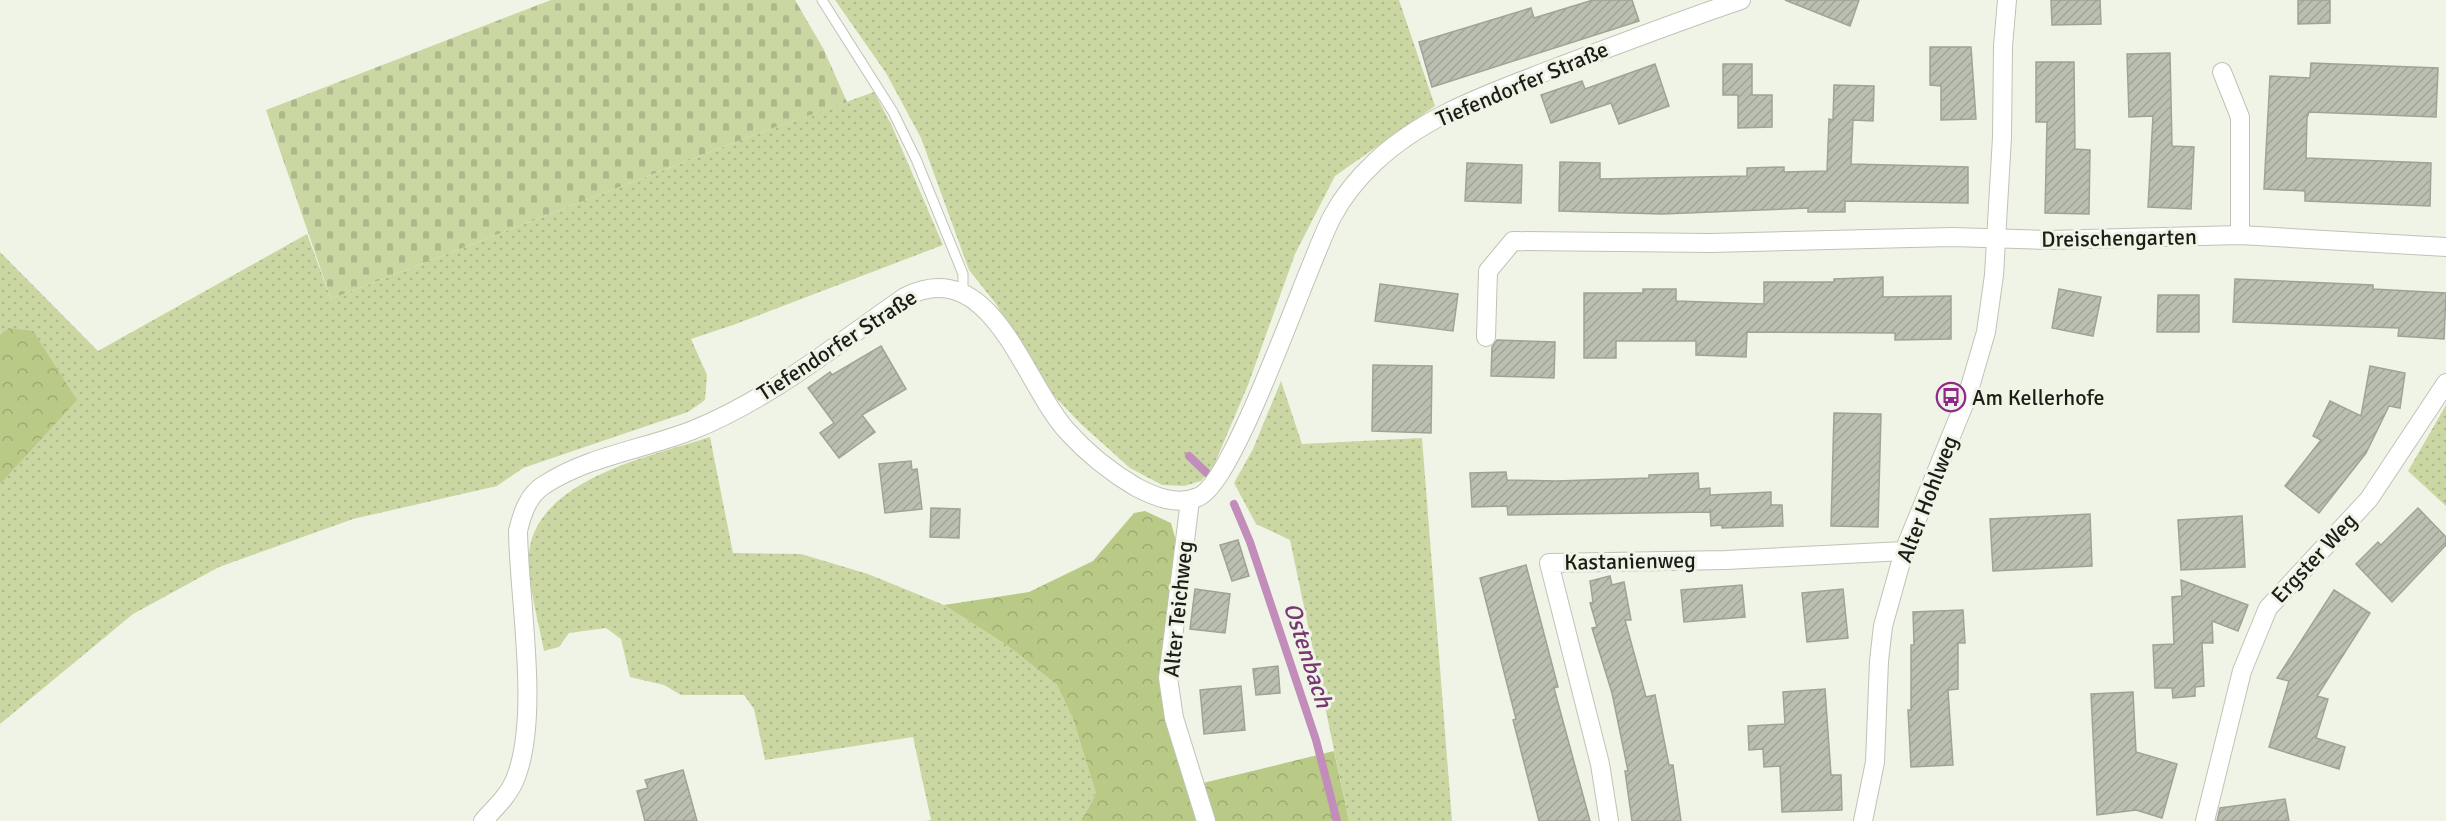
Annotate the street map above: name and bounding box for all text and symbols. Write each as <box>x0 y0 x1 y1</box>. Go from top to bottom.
street label: Tiefendorfer Straße <box>1432 35 1612 133</box>
street label: Dreischengarten <box>2041 223 2197 253</box>
street label: Tiefendorfer Straße <box>752 283 922 407</box>
bus stop icon: Am Kellerhofe <box>1935 381 1967 413</box>
place label: Am Kellerhofe <box>1972 384 2105 411</box>
street label: Alter Hohlweg <box>1890 432 1964 566</box>
street label: Ergster Weg <box>2265 507 2363 609</box>
street label: Alter Teichweg <box>1157 539 1199 679</box>
street label: Kastanienweg <box>1564 546 1696 576</box>
water label: Ostenbach <box>1277 599 1339 712</box>

